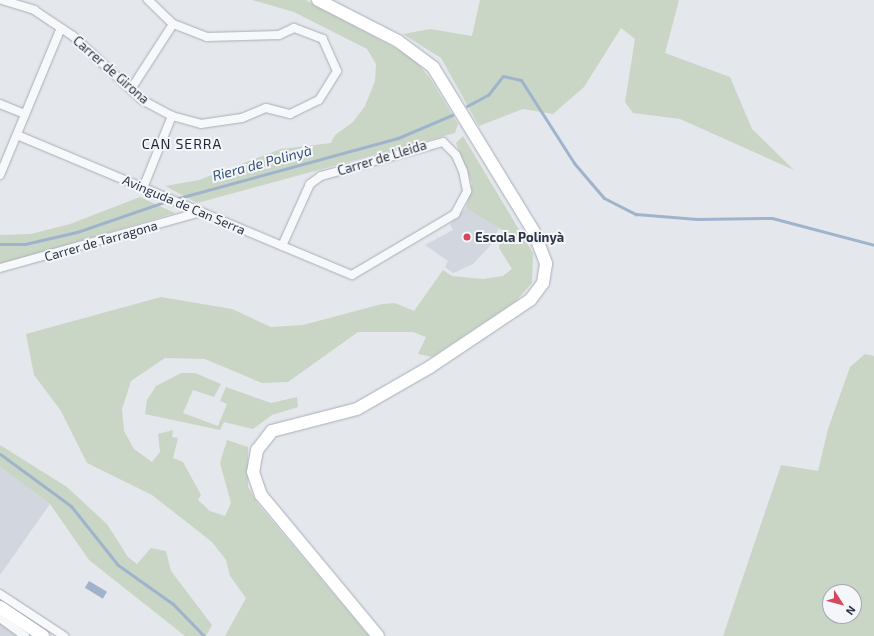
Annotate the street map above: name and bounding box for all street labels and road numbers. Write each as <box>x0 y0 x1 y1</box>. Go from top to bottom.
street label: Carrer de Girona <box>70 33 152 107</box>
street label: Carrer de Lleida <box>335 137 429 179</box>
street label: Avinguda de Can Serra <box>120 172 248 238</box>
street label: Carrer de Tarragona <box>42 217 160 265</box>

